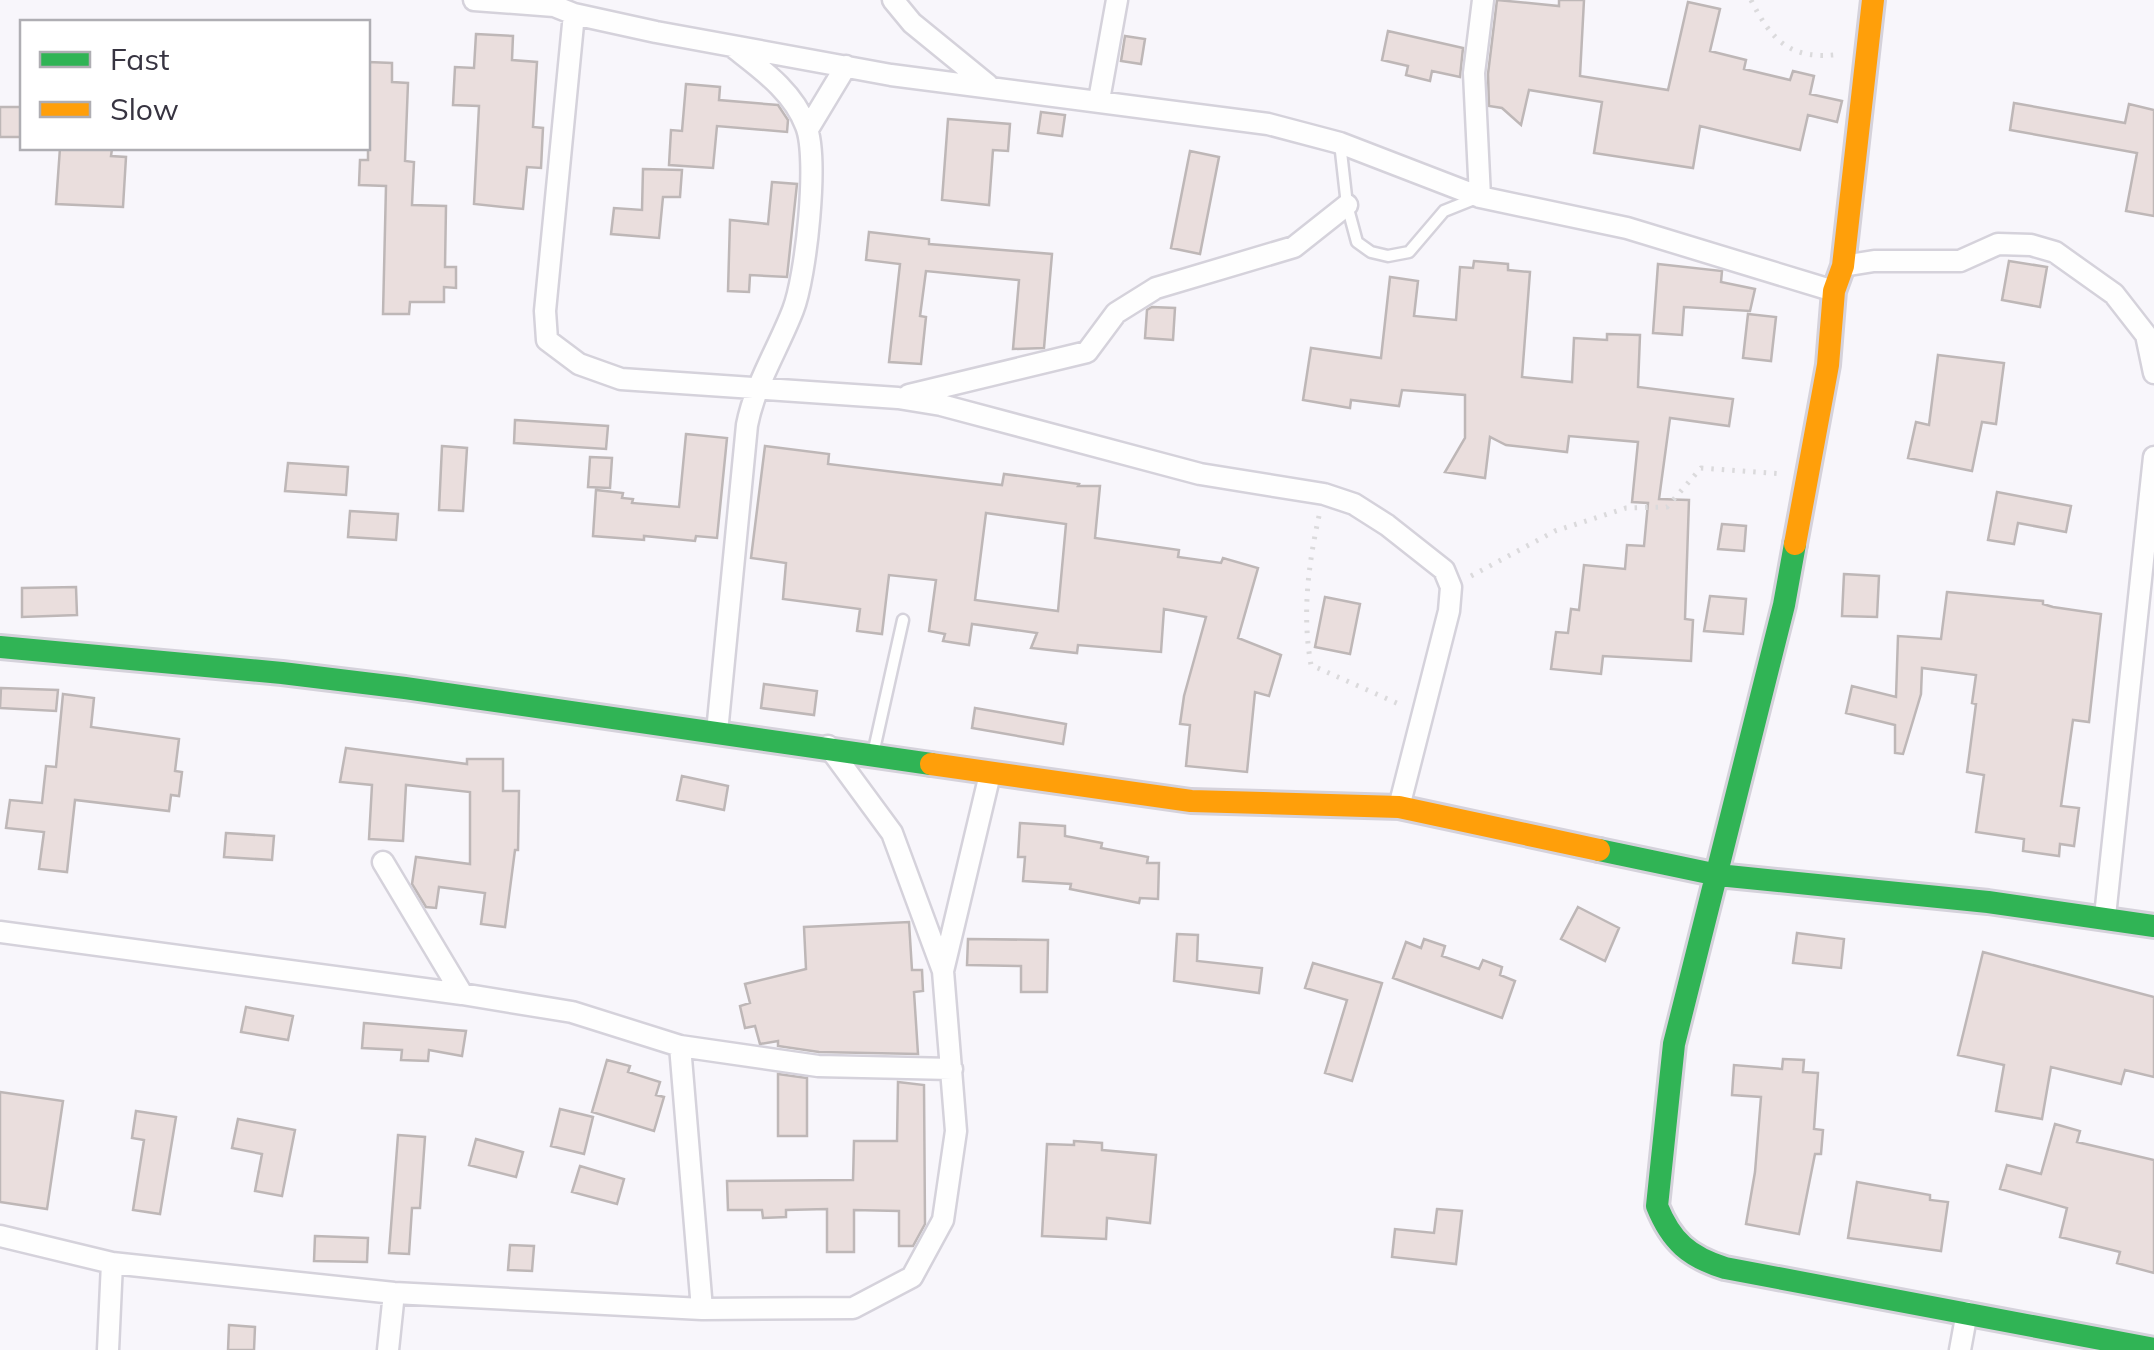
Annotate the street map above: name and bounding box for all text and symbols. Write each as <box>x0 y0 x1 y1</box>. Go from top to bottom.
legend <box>20 20 370 150</box>
text: Fast <box>110 40 170 78</box>
text: Slow <box>110 90 179 128</box>

